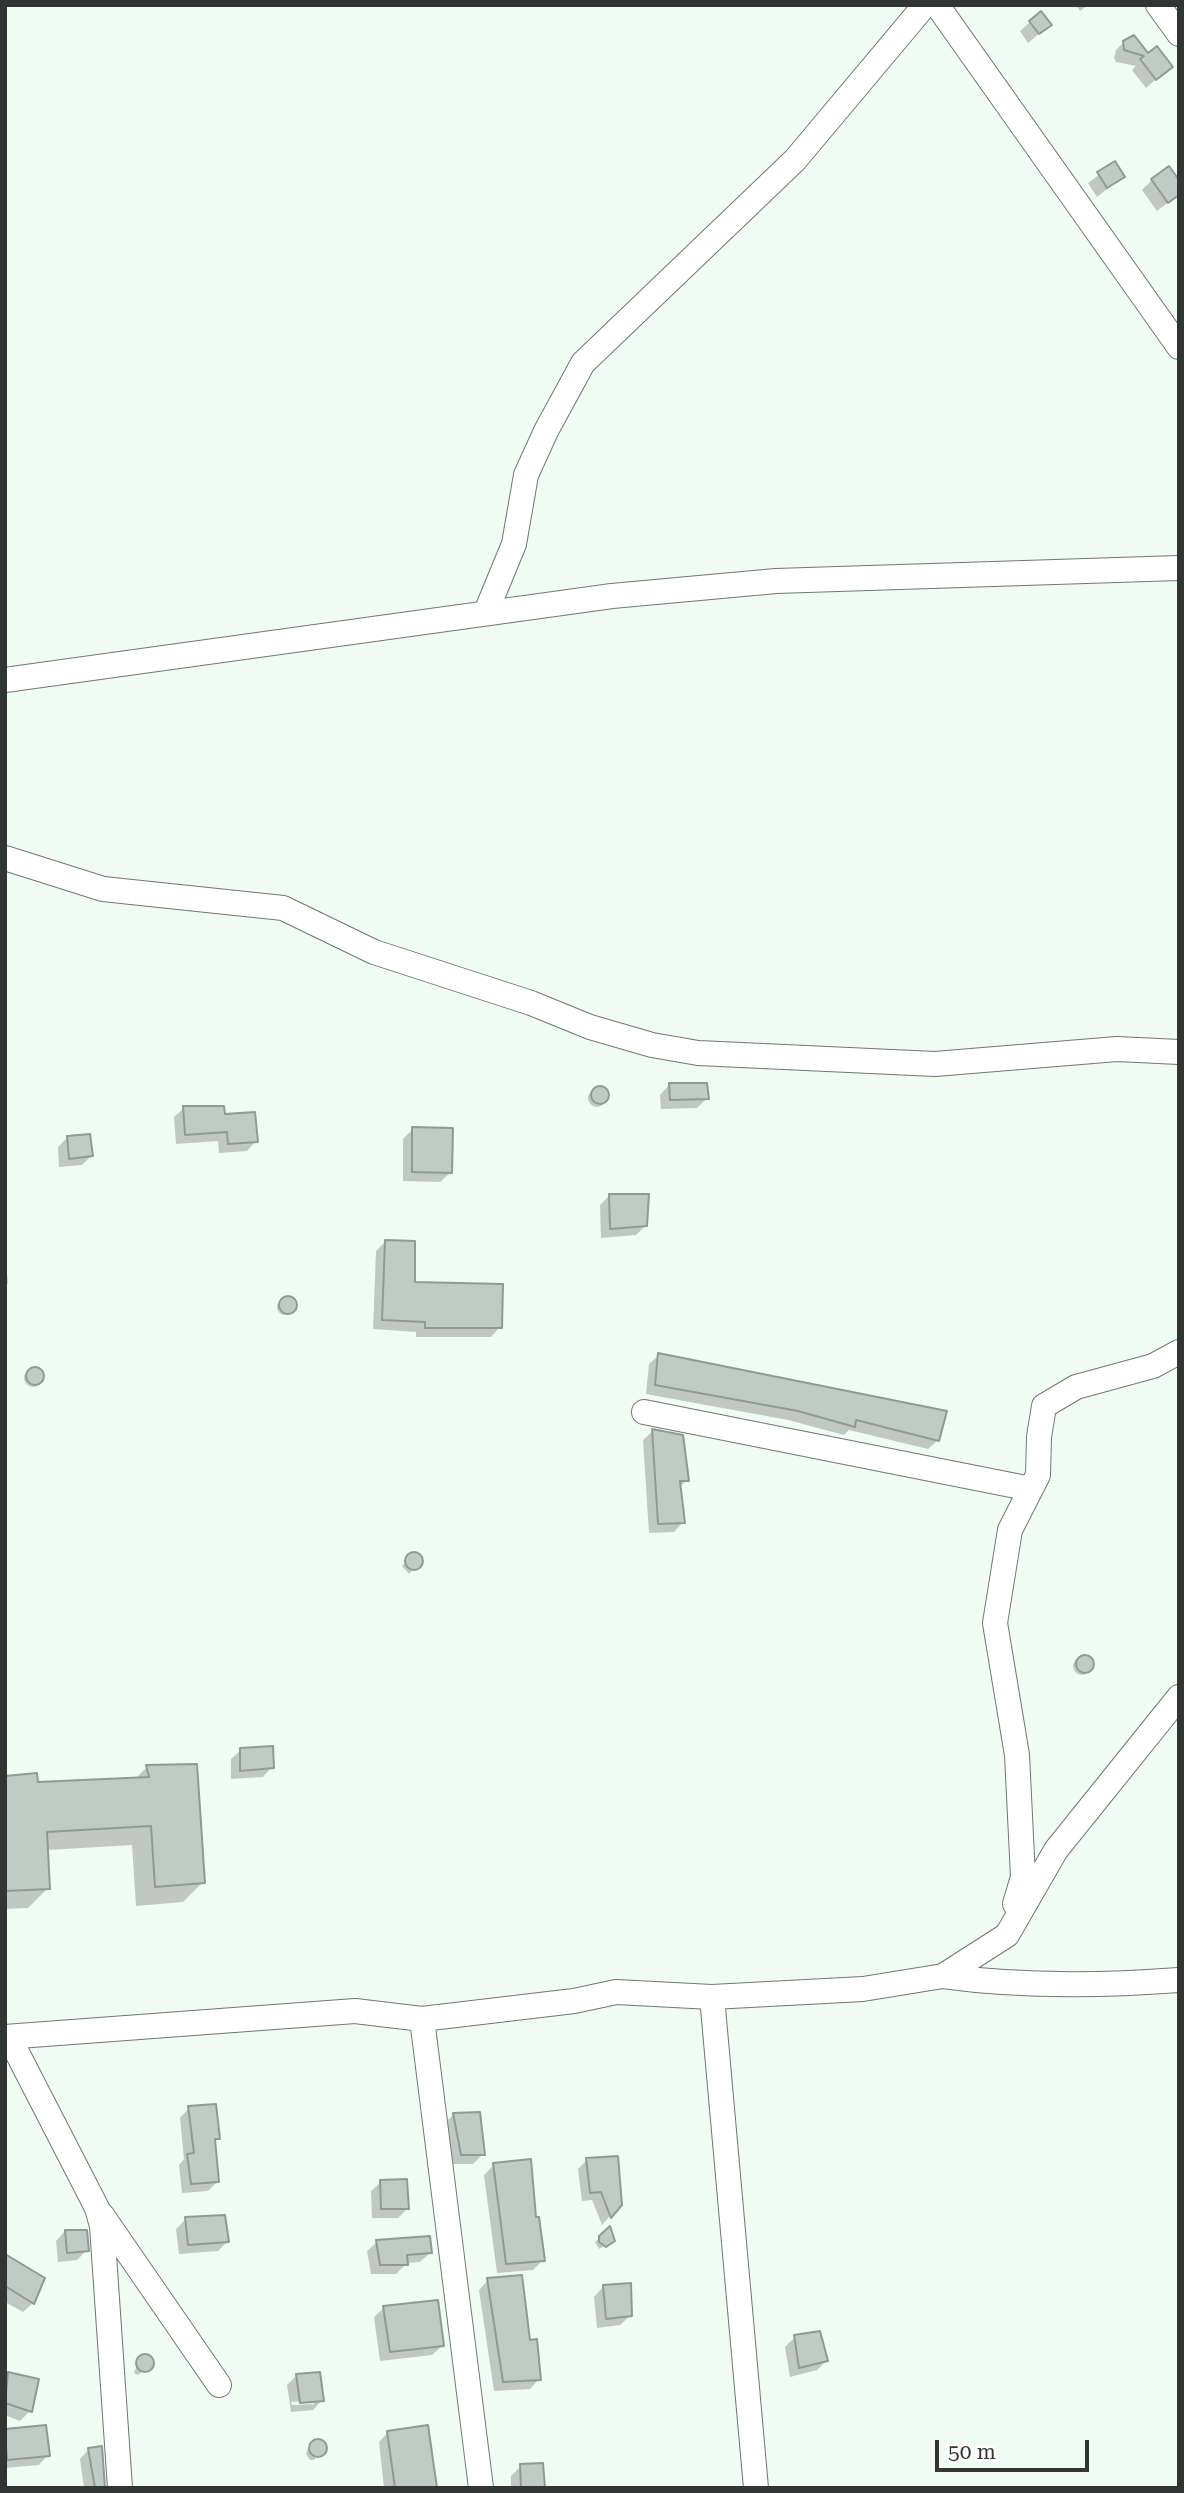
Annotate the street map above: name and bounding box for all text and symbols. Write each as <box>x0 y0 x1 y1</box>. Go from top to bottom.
scale bar <box>939 2426 1093 2470</box>
text: 50 m <box>948 2440 996 2464</box>

